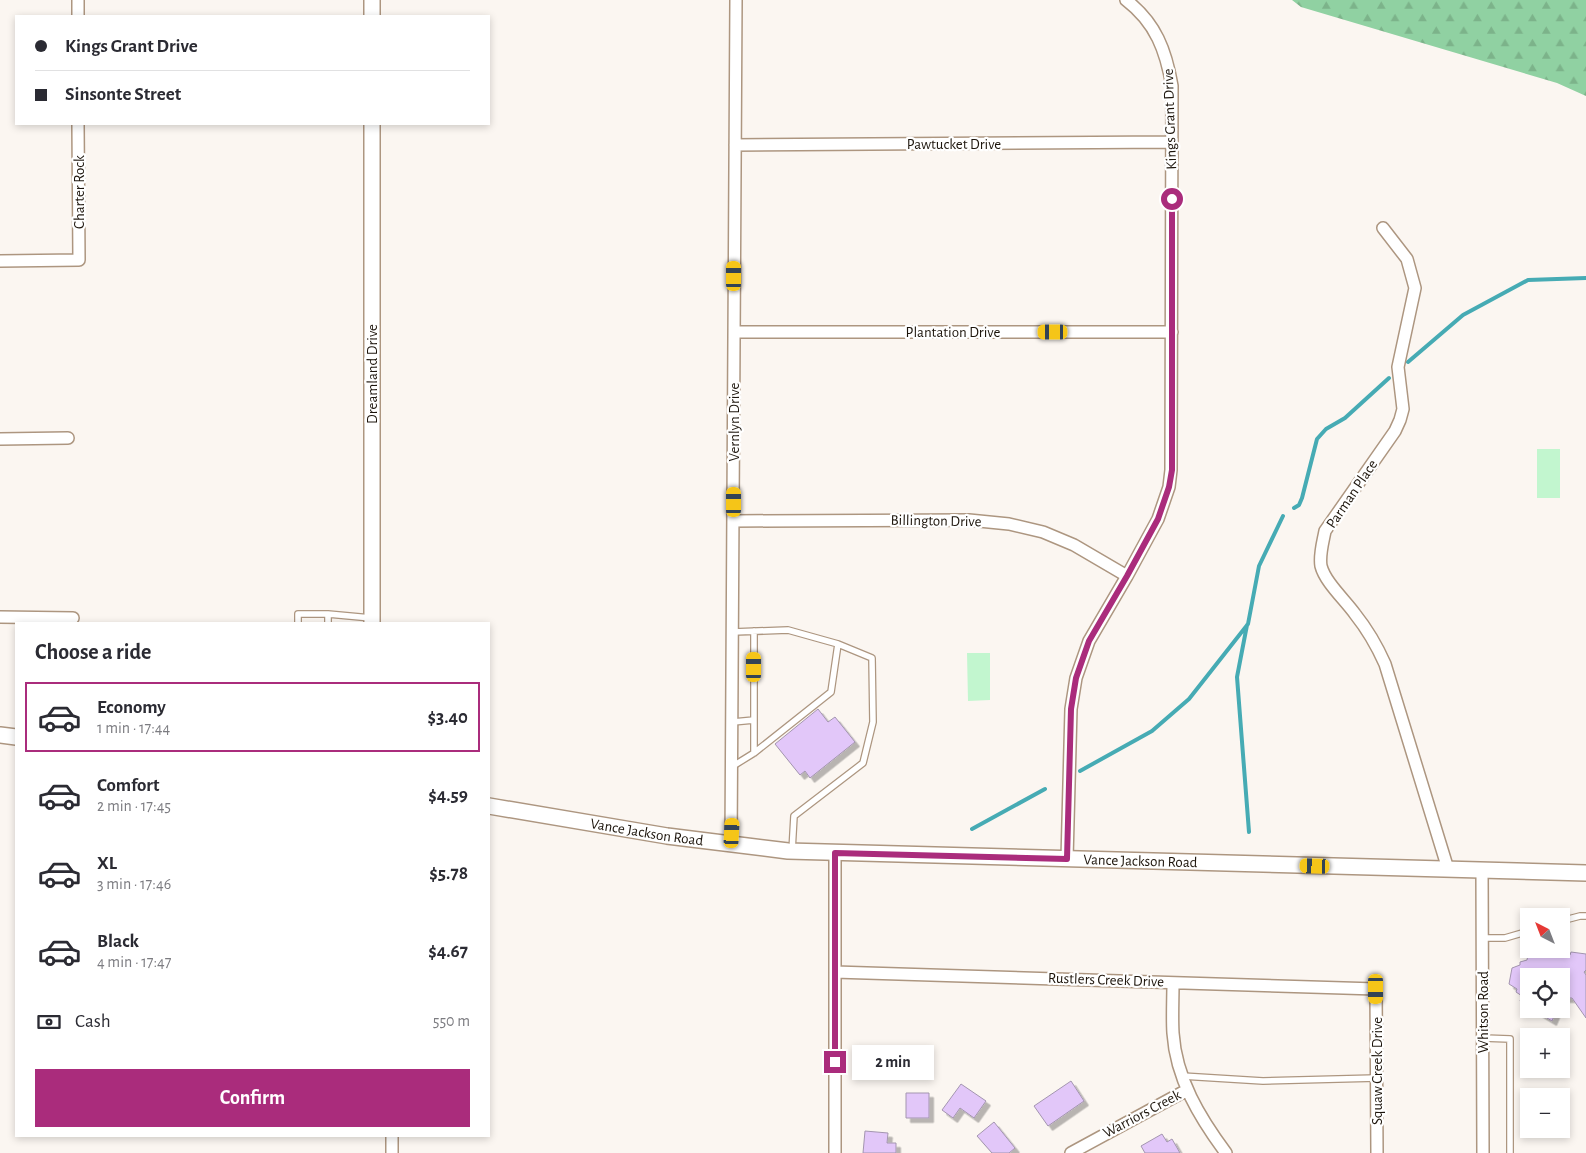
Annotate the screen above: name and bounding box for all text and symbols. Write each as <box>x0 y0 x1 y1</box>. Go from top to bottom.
text: Kings Grant Drive <box>65 37 198 56</box>
street label: Kings Grant Drive <box>1161 68 1179 170</box>
text: Sinsonte Street <box>65 85 181 104</box>
street label: Pawtucket Drive <box>907 137 1001 152</box>
street label: Charter Rock <box>72 155 87 229</box>
route start <box>1161 188 1183 210</box>
car <box>726 261 741 291</box>
street label: Dreamland Drive <box>365 324 380 424</box>
street label: Plantation Drive <box>906 325 1000 340</box>
car <box>1038 325 1068 340</box>
street label: Vernlyn Drive <box>727 383 742 461</box>
street label: Parman Place <box>1324 457 1380 531</box>
car <box>726 487 741 517</box>
street label: Billington Drive <box>890 513 982 529</box>
text: Choose a ride <box>35 641 151 663</box>
car <box>746 652 761 682</box>
icon: car <box>37 695 82 740</box>
text: Economy <box>97 698 166 717</box>
text: $3.40 <box>427 708 468 727</box>
text: 1 min · 17:44 <box>97 720 170 736</box>
icon: car <box>37 773 82 818</box>
text: Comfort <box>97 776 159 795</box>
text: $4.59 <box>428 786 468 805</box>
text: 2 min · 17:45 <box>97 798 171 814</box>
street label: Vance Jackson Road <box>589 816 704 848</box>
car <box>723 818 740 848</box>
icon: car <box>37 851 82 896</box>
street label: Vance Jackson Road <box>1083 852 1198 870</box>
text: XL <box>97 854 117 873</box>
car <box>1299 858 1330 874</box>
text: $5.78 <box>429 864 468 883</box>
text: 3 min · 17:46 <box>97 876 171 892</box>
north arrow <box>1520 908 1570 958</box>
map controls <box>1520 908 1570 1138</box>
icon: car <box>37 929 82 974</box>
text: Black <box>97 932 139 951</box>
text: $4.67 <box>428 942 468 961</box>
text: 4 min · 17:47 <box>97 954 171 970</box>
button: locate <box>1520 968 1570 1018</box>
street label: Rustlers Creek Drive <box>1048 970 1164 990</box>
street label: Whitson Road <box>1476 971 1491 1053</box>
car <box>1368 974 1383 1004</box>
icon: cash <box>35 1008 63 1036</box>
text: Cash <box>75 1012 111 1031</box>
text: 550 m <box>433 1013 470 1029</box>
street label: Squaw Creek Drive <box>1370 1017 1385 1125</box>
button: + <box>1520 1028 1570 1078</box>
callout: 2 min <box>852 1044 935 1080</box>
route end <box>824 1051 846 1073</box>
text: 2 min <box>875 1054 911 1070</box>
button: Confirm <box>35 1069 470 1127</box>
street label: Warriors Creek <box>1101 1087 1184 1141</box>
button: − <box>1520 1088 1570 1138</box>

